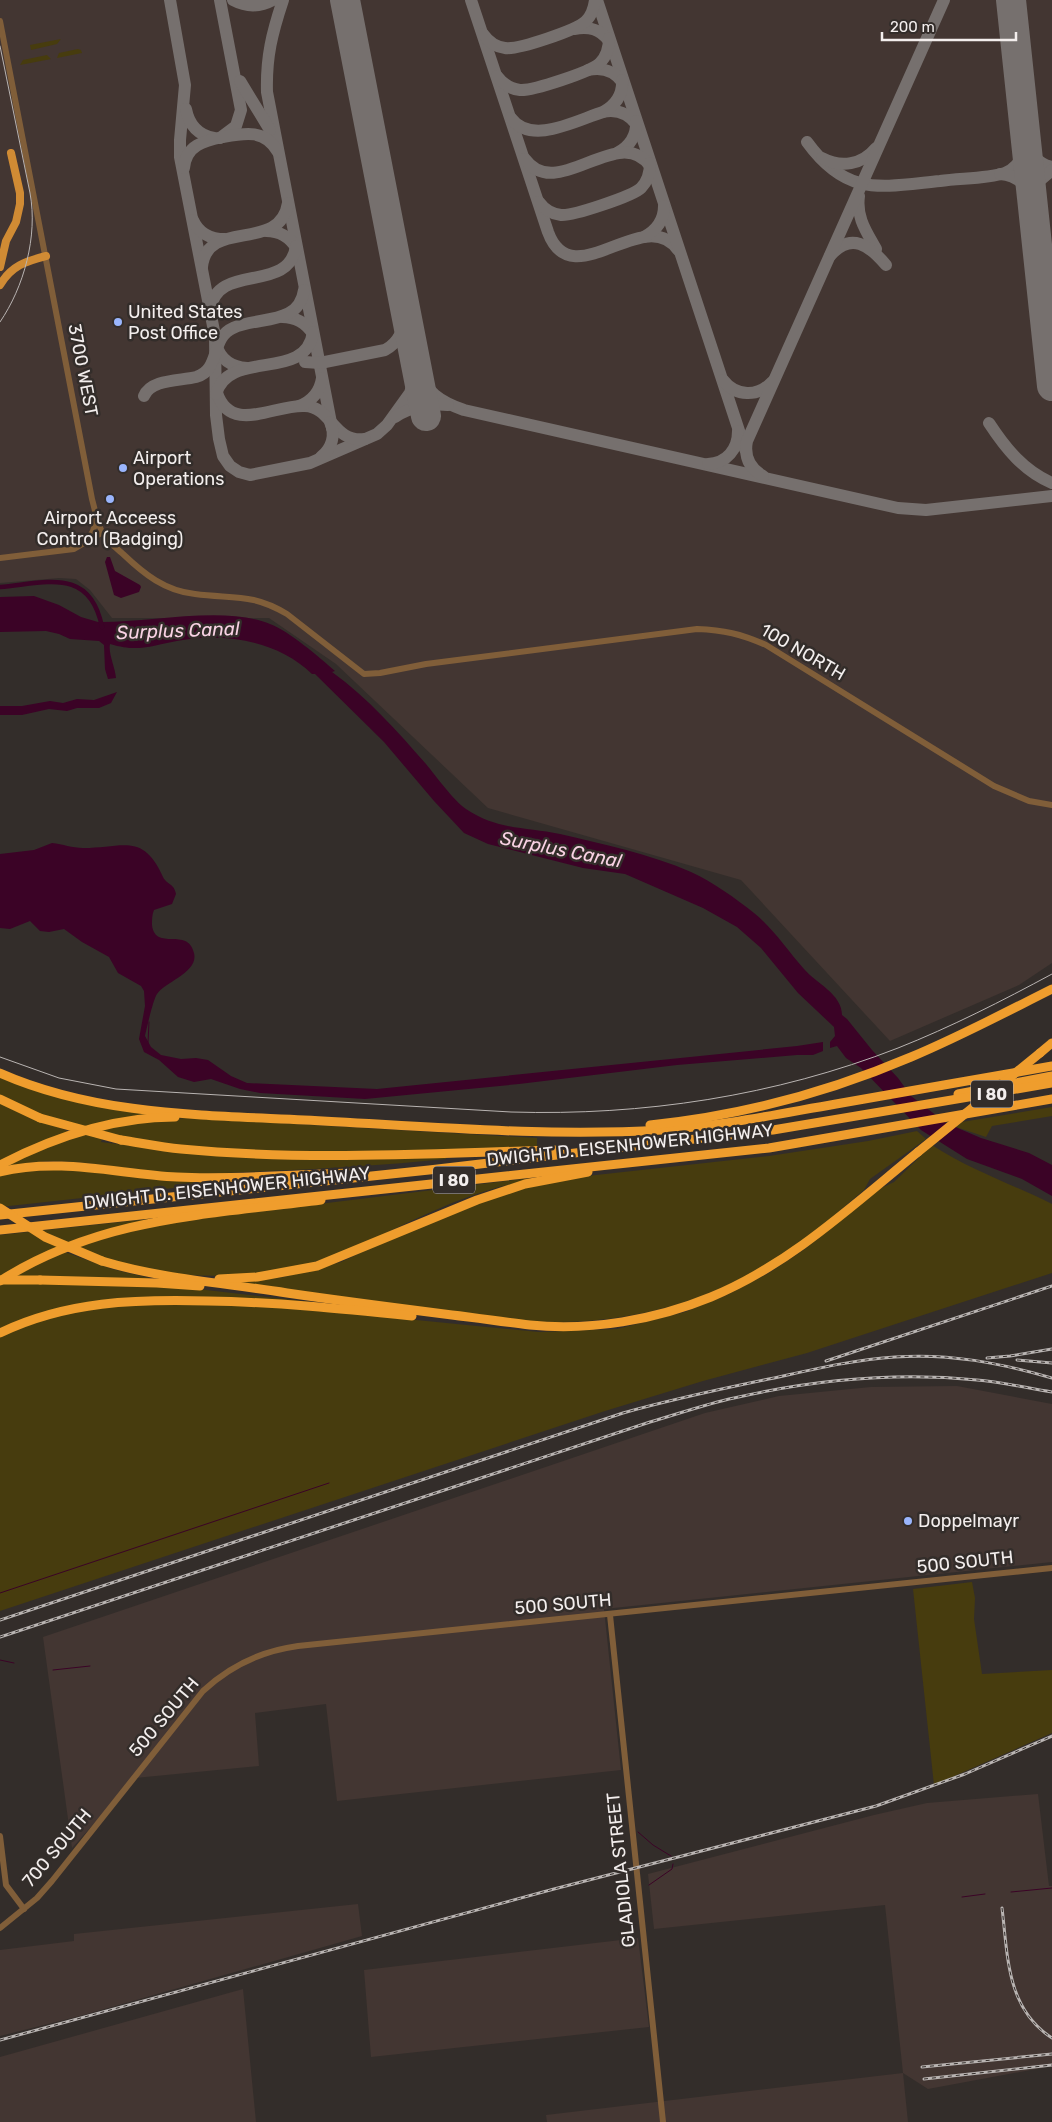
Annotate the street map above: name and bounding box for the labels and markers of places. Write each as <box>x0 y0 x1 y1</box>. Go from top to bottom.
place label: United States Post Office <box>128 301 243 344</box>
marker: United States Post Office <box>112 316 124 328</box>
place label: Airport Operations <box>133 447 224 490</box>
marker: Airport Operations <box>117 462 129 474</box>
marker: Airport Acceess Control (Badging) <box>104 493 116 505</box>
place label: Airport Acceess Control (Badging) <box>37 507 183 550</box>
place label: Doppelmayr <box>918 1510 1019 1532</box>
marker: Doppelmayr <box>902 1515 914 1527</box>

